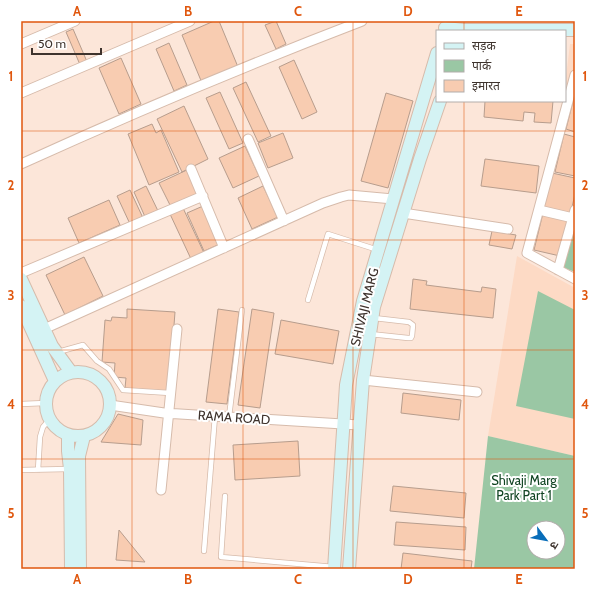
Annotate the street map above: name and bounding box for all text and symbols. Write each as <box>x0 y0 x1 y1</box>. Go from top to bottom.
text: A <box>73 3 82 19</box>
text: B <box>184 3 192 19</box>
text: C <box>294 3 302 19</box>
text: D <box>403 3 413 19</box>
text: E <box>515 3 523 19</box>
scale bar <box>32 30 101 56</box>
legend <box>436 30 566 102</box>
text: 50 m <box>38 36 66 51</box>
text: सड़क <box>472 38 497 53</box>
text: पार्क <box>472 58 492 73</box>
text: 1 <box>9 68 13 84</box>
text: 1 <box>583 68 587 84</box>
text: इमारत <box>472 78 501 93</box>
text: 2 <box>8 177 15 193</box>
text: 2 <box>582 177 589 193</box>
street label: SHIVAJI MARG <box>347 266 382 348</box>
text: 3 <box>7 287 15 303</box>
text: 3 <box>581 287 589 303</box>
text: 4 <box>7 396 15 412</box>
text: 4 <box>581 396 589 412</box>
street label: RAMA ROAD <box>197 406 271 428</box>
park label: Shivaji Marg Park Part 1 <box>491 472 557 503</box>
text: 5 <box>8 505 15 521</box>
text: 5 <box>582 505 589 521</box>
north arrow <box>526 520 566 560</box>
text: उ <box>547 539 562 552</box>
text: A <box>73 571 82 587</box>
text: B <box>184 571 192 587</box>
text: C <box>294 571 302 587</box>
text: D <box>403 571 413 587</box>
text: E <box>515 571 523 587</box>

